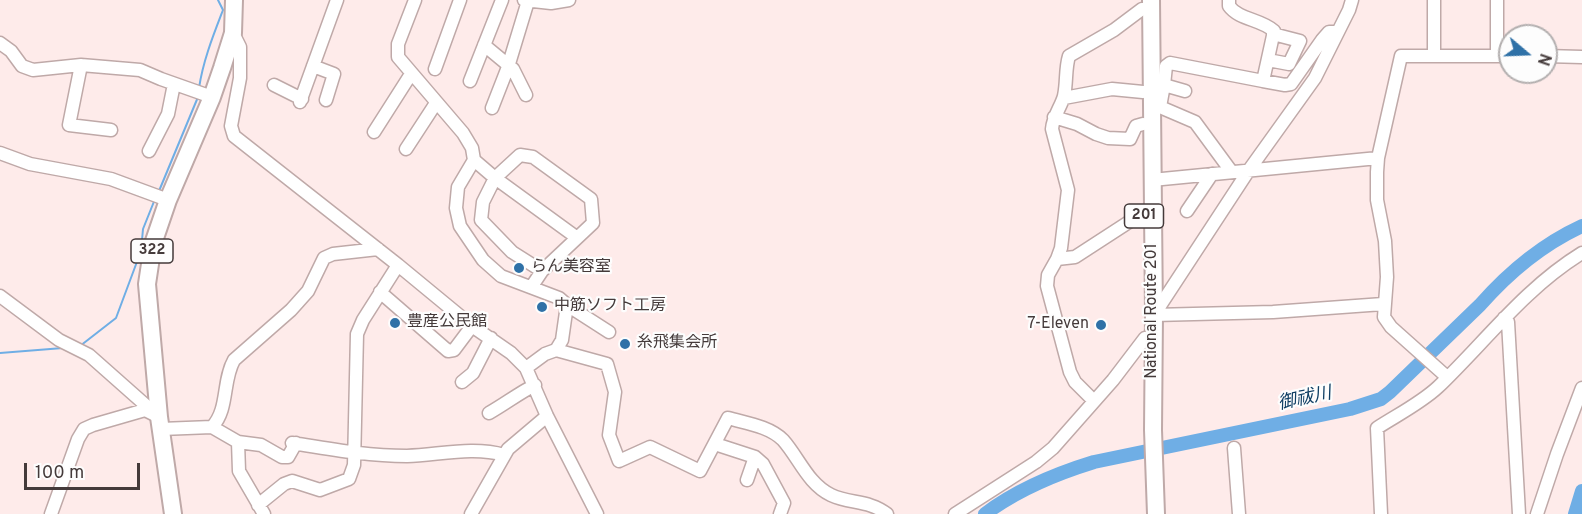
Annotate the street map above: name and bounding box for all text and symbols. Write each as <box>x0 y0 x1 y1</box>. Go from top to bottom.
north arrow <box>1498 24 1558 84</box>
text: N <box>1532 51 1554 68</box>
road number: 201 <box>1124 204 1164 228</box>
road number: 322 <box>131 239 173 263</box>
street label: National Route 201 <box>1143 243 1163 379</box>
place label: らん美容室 <box>531 258 611 278</box>
marker: らん美容室 <box>512 261 526 275</box>
place label: 中筋ソフト工房 <box>554 297 666 317</box>
marker: 中筋ソフト工房 <box>535 300 549 314</box>
place label: 豊産公民館 <box>407 313 487 333</box>
place label: 7-Eleven <box>1027 315 1089 335</box>
marker: 豊産公民館 <box>388 316 402 330</box>
marker: 7-Eleven <box>1094 318 1108 332</box>
place label: 糸飛集会所 <box>637 334 717 354</box>
marker: 糸飛集会所 <box>618 337 632 351</box>
water label: 御祓川 <box>1276 384 1334 416</box>
scale bar <box>27 451 142 489</box>
text: 100 m <box>35 462 84 485</box>

